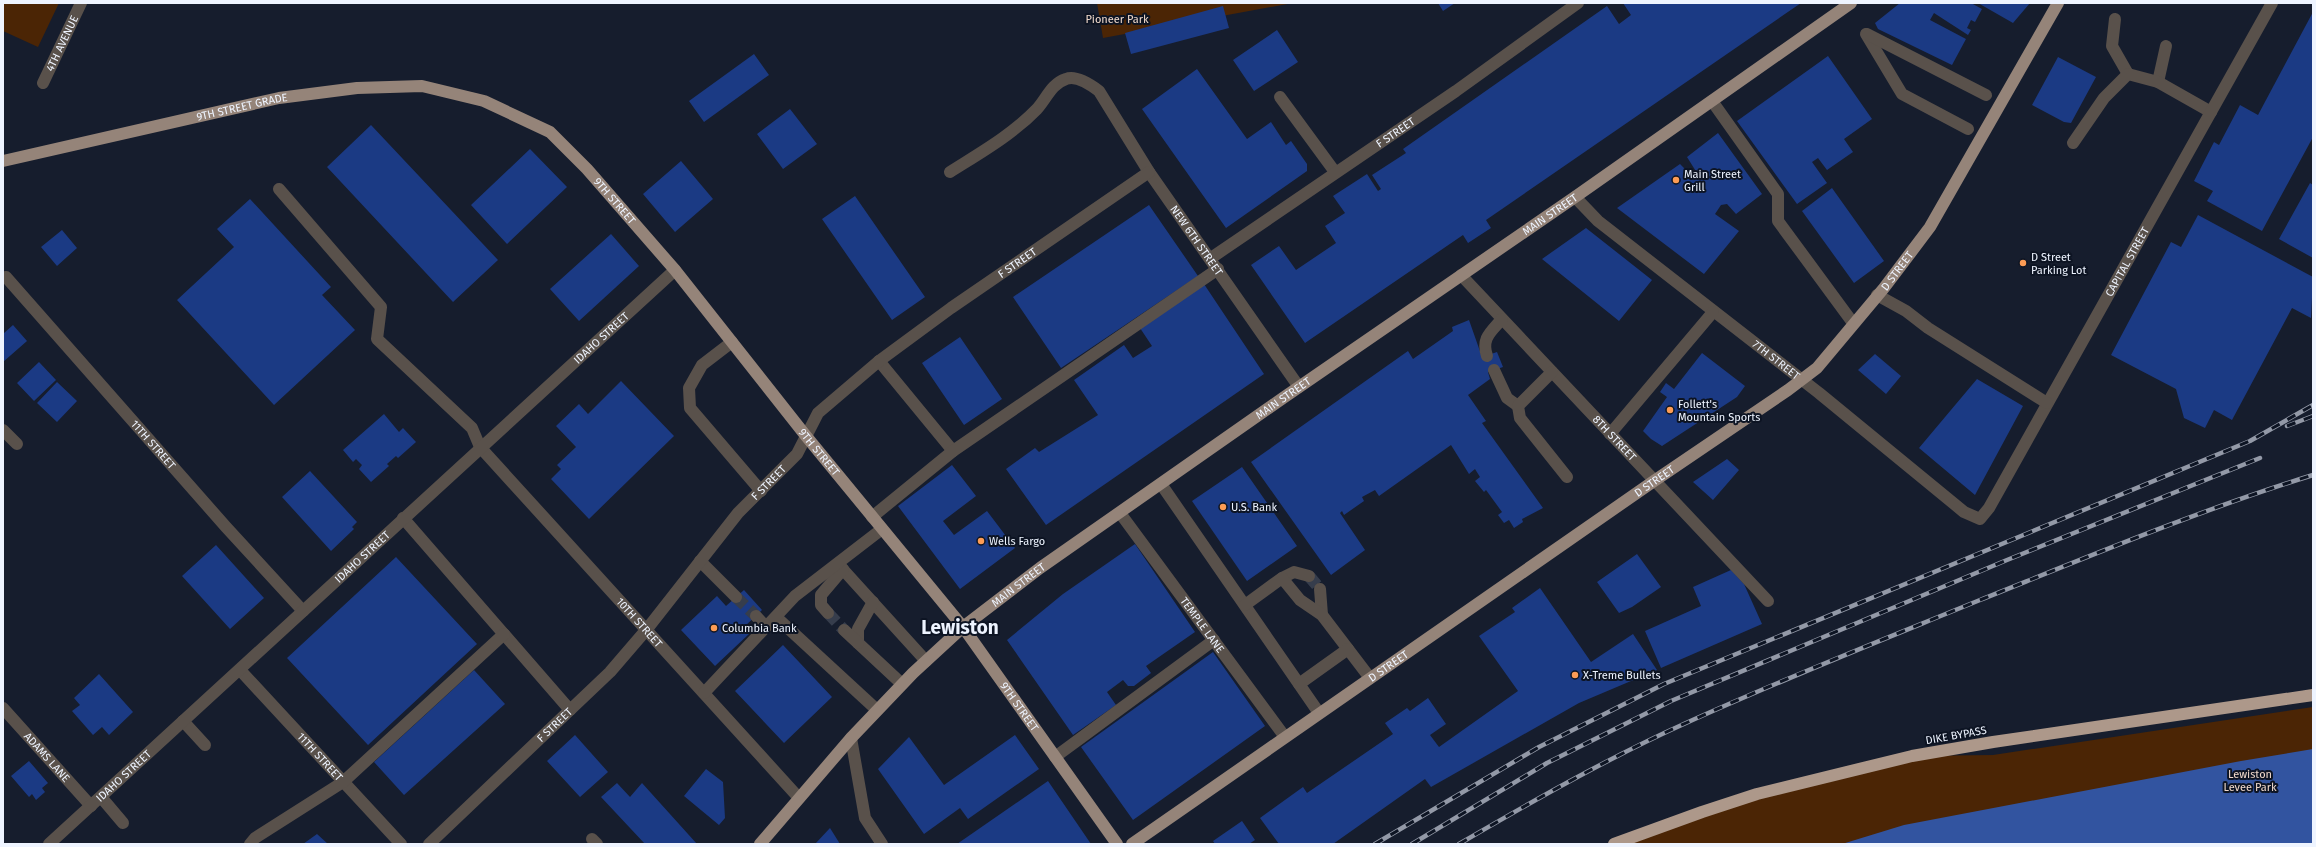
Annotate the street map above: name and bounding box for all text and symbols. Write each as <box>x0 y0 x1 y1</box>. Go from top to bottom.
street label: 4TH AVENUE <box>44 13 81 73</box>
park label: Pioneer Park <box>1085 13 1149 26</box>
street label: 9TH STREET GRADE <box>195 91 288 124</box>
street label: F STREET <box>1374 115 1418 151</box>
place label: Main Street Grill <box>1684 168 1741 194</box>
street label: 9TH STREET <box>591 175 638 227</box>
marker: Main Street Grill <box>1671 175 1681 185</box>
street label: MAIN STREET <box>1520 191 1580 238</box>
street label: NEW 6TH STREET <box>1167 203 1225 278</box>
street label: CAPITAL STREET <box>2103 225 2152 299</box>
street label: F STREET <box>996 245 1039 281</box>
street label: D STREET <box>1878 249 1916 293</box>
place label: D Street Parking Lot <box>2031 251 2086 277</box>
marker: D Street Parking Lot <box>2018 258 2028 268</box>
street label: IDAHO STREET <box>571 309 632 367</box>
street label: 7TH STREET <box>1750 338 1802 383</box>
street label: MAIN STREET <box>1253 375 1314 422</box>
place label: Follett's Mountain Sports <box>1678 398 1760 424</box>
marker: Follett's Mountain Sports <box>1665 405 1675 415</box>
street label: 8TH STREET <box>1590 413 1639 464</box>
street label: 11TH STREET <box>128 418 178 472</box>
street label: 9TH STREET <box>796 426 842 479</box>
street label: F STREET <box>749 463 789 503</box>
street label: D STREET <box>1632 463 1677 500</box>
place label: U.S. Bank <box>1231 501 1277 514</box>
marker: U.S. Bank <box>1218 502 1228 512</box>
street label: IDAHO STREET <box>332 528 393 586</box>
place label: Wells Fargo <box>989 535 1045 548</box>
marker: Wells Fargo <box>976 536 986 546</box>
street label: MAIN STREET <box>989 560 1048 610</box>
street label: 10TH STREET <box>613 595 665 650</box>
street label: TEMPLE LANE <box>1177 595 1227 656</box>
district label: Lewiston <box>921 616 999 639</box>
place label: Columbia Bank <box>722 622 797 635</box>
marker: Columbia Bank <box>709 623 719 633</box>
street label: D STREET <box>1366 648 1411 685</box>
place label: X-Treme Bullets <box>1583 669 1661 682</box>
marker: X-Treme Bullets <box>1570 670 1580 680</box>
street label: 9TH STREET <box>997 680 1041 734</box>
street label: F STREET <box>534 705 575 745</box>
street label: DIKE BYPASS <box>1924 724 1988 747</box>
street label: ADAMS LANE <box>21 730 72 785</box>
street label: 11TH STREET <box>294 730 345 784</box>
street label: IDAHO STREET <box>94 747 154 805</box>
park label: Lewiston Levee Park <box>2223 768 2277 794</box>

